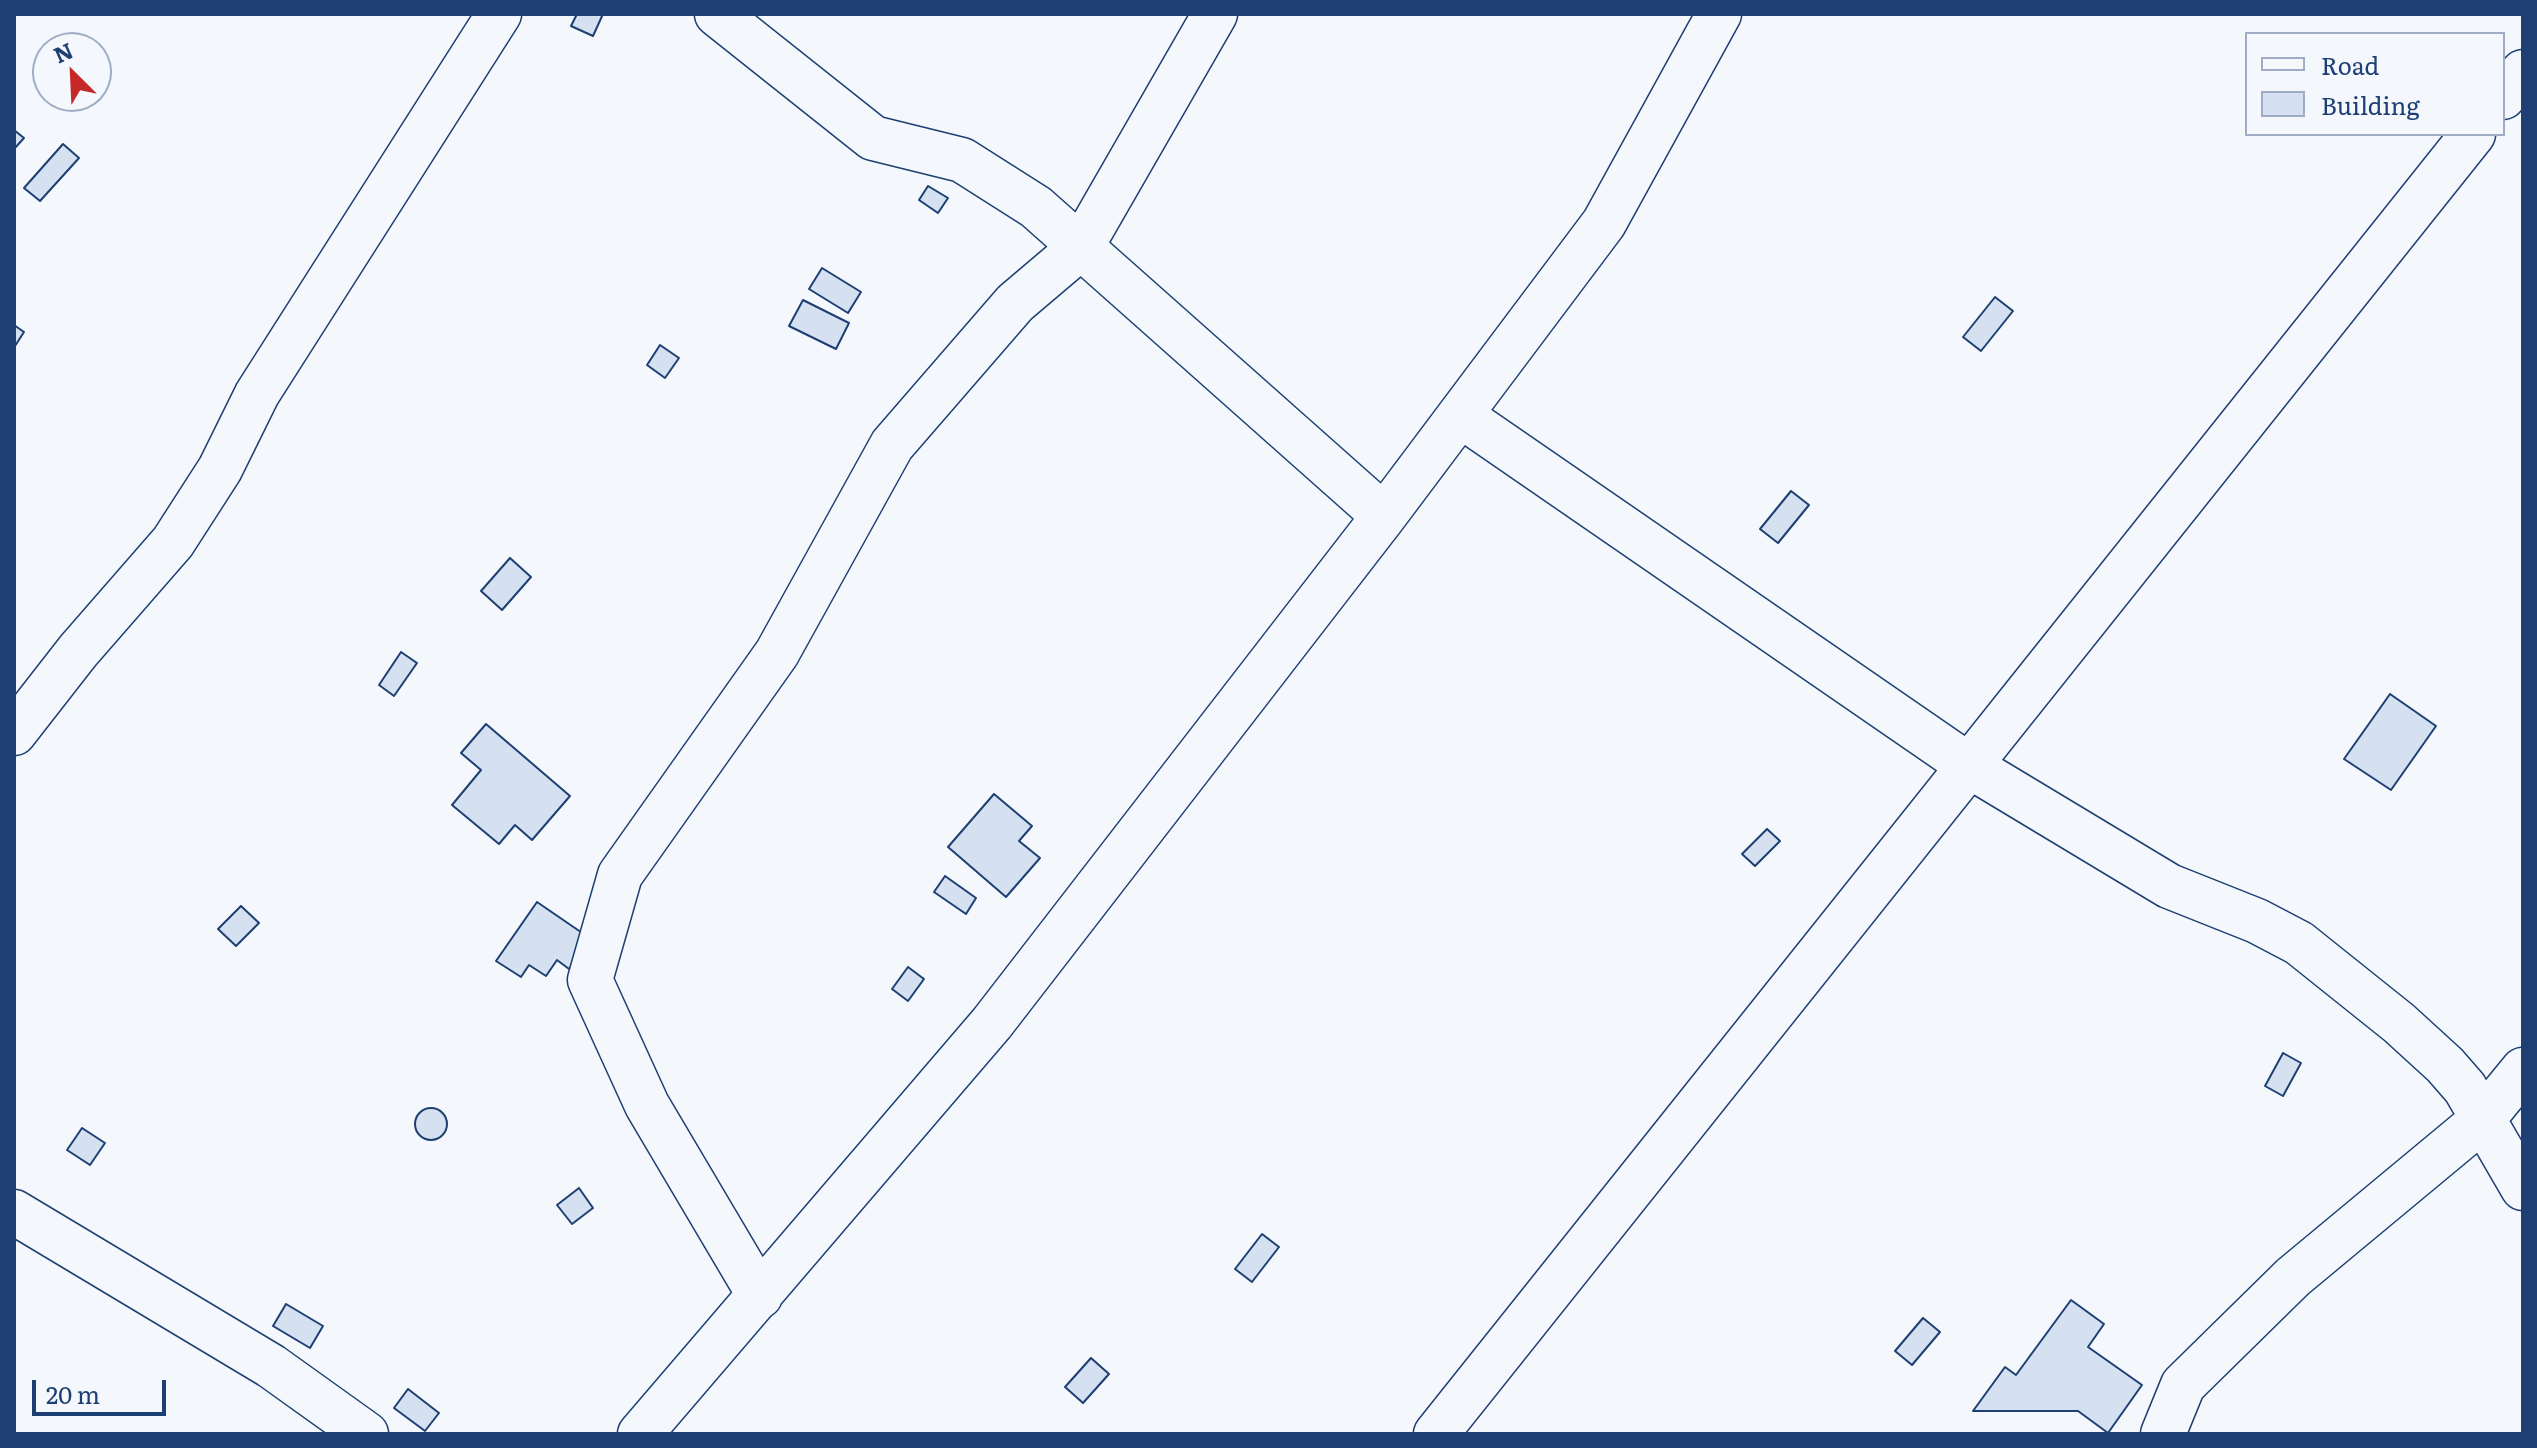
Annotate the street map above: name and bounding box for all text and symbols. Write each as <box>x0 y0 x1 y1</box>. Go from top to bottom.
north arrow <box>32 32 112 112</box>
legend <box>2245 32 2505 136</box>
text: N <box>48 33 78 70</box>
text: Road <box>2321 47 2379 82</box>
text: Building <box>2321 87 2420 122</box>
scale bar <box>36 1364 170 1414</box>
text: 20 m <box>46 1376 100 1411</box>

